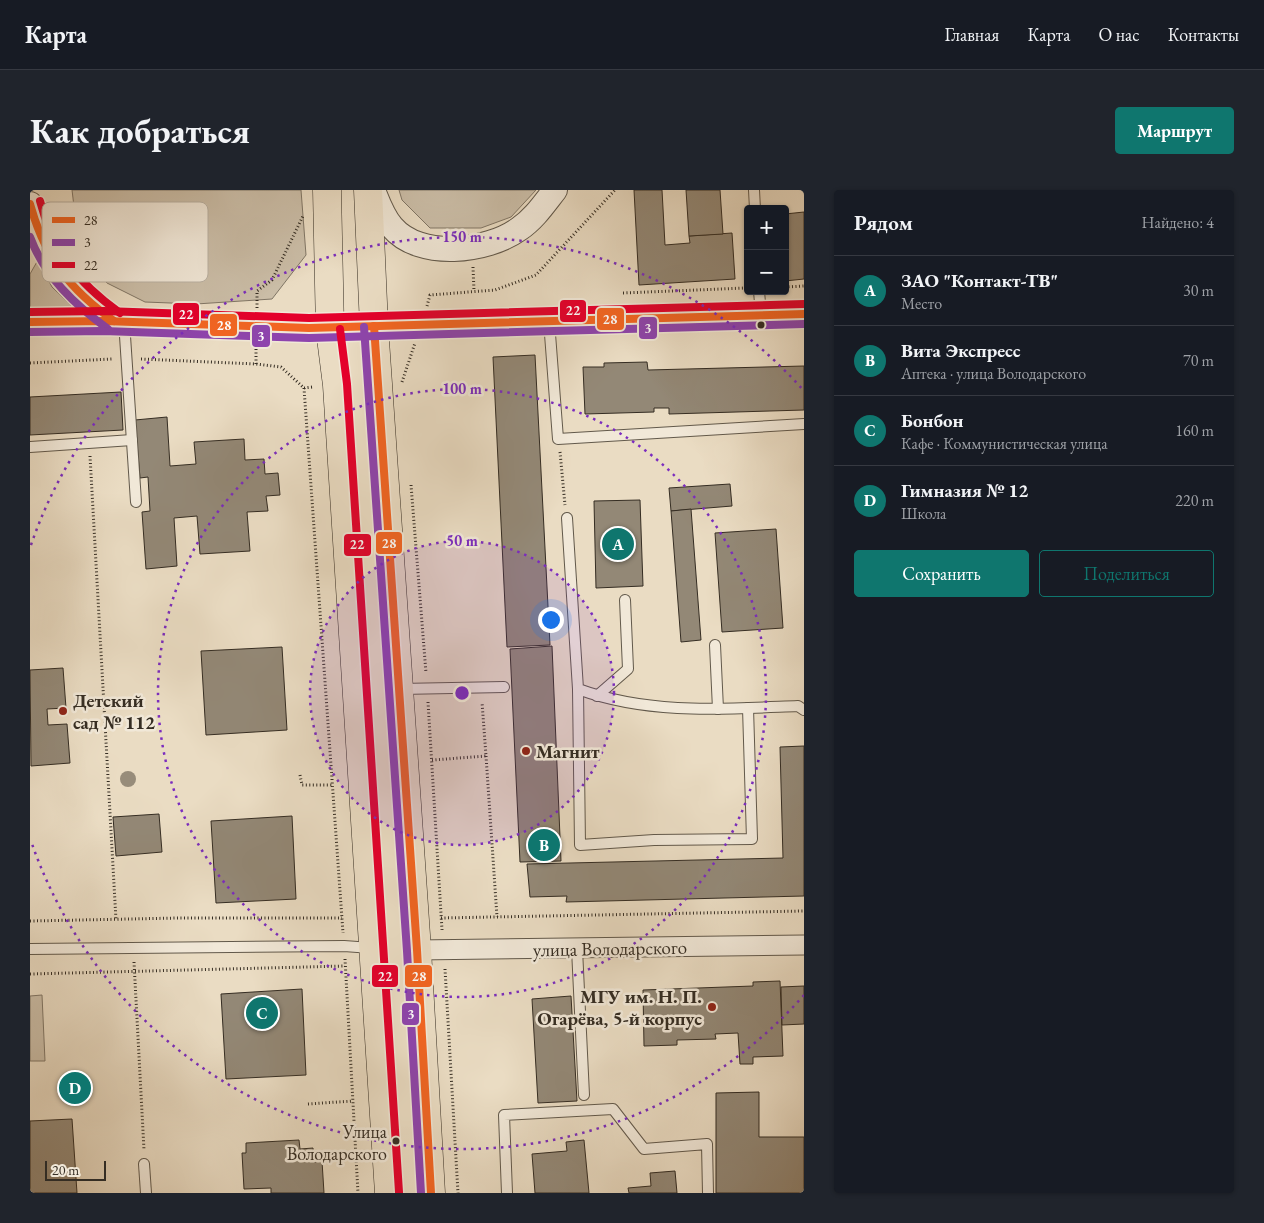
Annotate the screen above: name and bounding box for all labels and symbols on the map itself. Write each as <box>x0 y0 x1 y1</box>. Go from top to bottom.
legend <box>42 202 208 282</box>
text: 28 <box>84 211 98 229</box>
text: 150 m <box>442 227 482 246</box>
text: 3 <box>84 233 91 251</box>
text: 22 <box>84 256 98 274</box>
line badge: 22 <box>559 299 587 323</box>
text: 22 <box>566 301 581 319</box>
line badge: 22 <box>172 302 200 326</box>
text: 22 <box>179 305 194 323</box>
line badge: 28 <box>596 307 625 331</box>
text: 28 <box>603 310 617 328</box>
line badge: 28 <box>209 313 238 337</box>
text: 28 <box>217 316 231 334</box>
line badge: 3 <box>638 316 658 340</box>
text: 3 <box>644 319 652 337</box>
unlabelled marker <box>756 320 766 330</box>
line badge: 3 <box>251 324 271 348</box>
text: 3 <box>257 327 265 345</box>
text: 100 m <box>442 379 482 398</box>
pin: A <box>602 525 634 563</box>
line badge: 28 <box>375 531 403 555</box>
text: 50 m <box>446 531 478 550</box>
line badge: 22 <box>343 533 372 557</box>
text: 28 <box>382 534 396 552</box>
text: 22 <box>350 535 365 553</box>
your location <box>538 607 564 633</box>
centre of rings <box>453 684 471 702</box>
place label: Детский сад № 112 <box>73 688 155 735</box>
marker: Детский сад № 112 <box>57 705 69 717</box>
place label: Магнит <box>536 739 600 764</box>
marker: Магнит <box>520 745 532 757</box>
pin: B <box>528 826 560 864</box>
street label: улица Володарского <box>533 935 687 962</box>
line badge: 22 <box>371 964 399 988</box>
line badge: 28 <box>404 964 433 988</box>
text: 22 <box>378 967 393 985</box>
text: 28 <box>412 967 426 985</box>
place label: МГУ им. Н. П. Огарёва, 5-й корпус <box>537 984 702 1031</box>
pin: C <box>246 994 278 1032</box>
marker: МГУ им. Н. П. Огарёва, 5-й корпус <box>706 1001 718 1013</box>
line badge: 3 <box>401 1002 420 1026</box>
text: 3 <box>407 1005 415 1023</box>
pin: D <box>59 1069 91 1107</box>
place label: Улица Володарского <box>287 1120 388 1165</box>
marker: Улица Володарского <box>391 1136 401 1146</box>
scale bar <box>45 1158 106 1181</box>

